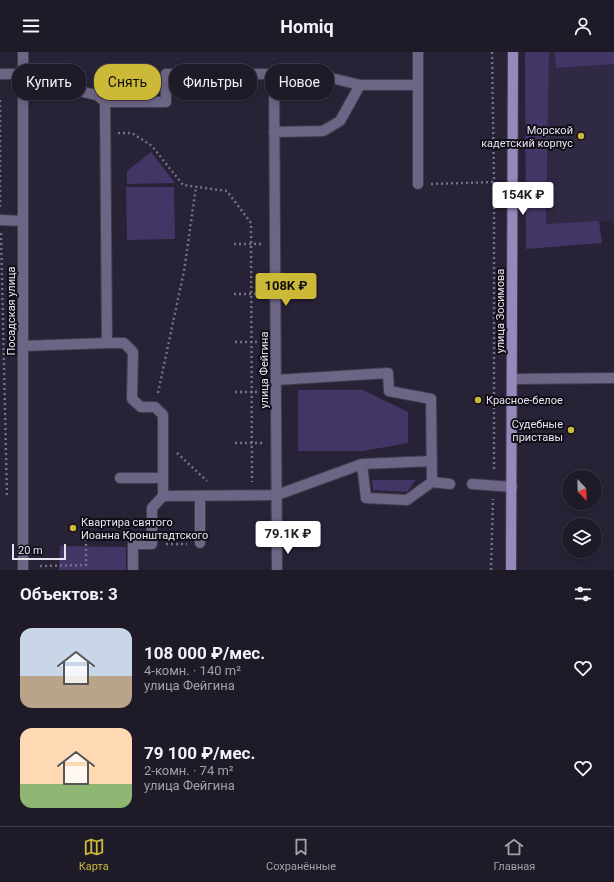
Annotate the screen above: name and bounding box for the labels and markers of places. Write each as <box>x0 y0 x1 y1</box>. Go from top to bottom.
place label: Морской кадетский корпус <box>481 124 573 150</box>
marker: Морской кадетский корпус <box>576 131 586 141</box>
pin: 154K ₽ <box>490 182 556 216</box>
pin: 108K ₽ <box>253 273 319 307</box>
place label: Красное-белое <box>486 394 563 407</box>
marker: Красное-белое <box>473 395 483 405</box>
place label: Судебные приставы <box>512 418 563 444</box>
marker: Судебные приставы <box>566 425 576 435</box>
place label: Квартира святого Иоанна Кронштадтского <box>81 516 208 542</box>
pin: 79.1K ₽ <box>251 521 325 555</box>
marker: Квартира святого Иоанна Кронштадтского <box>68 523 78 533</box>

